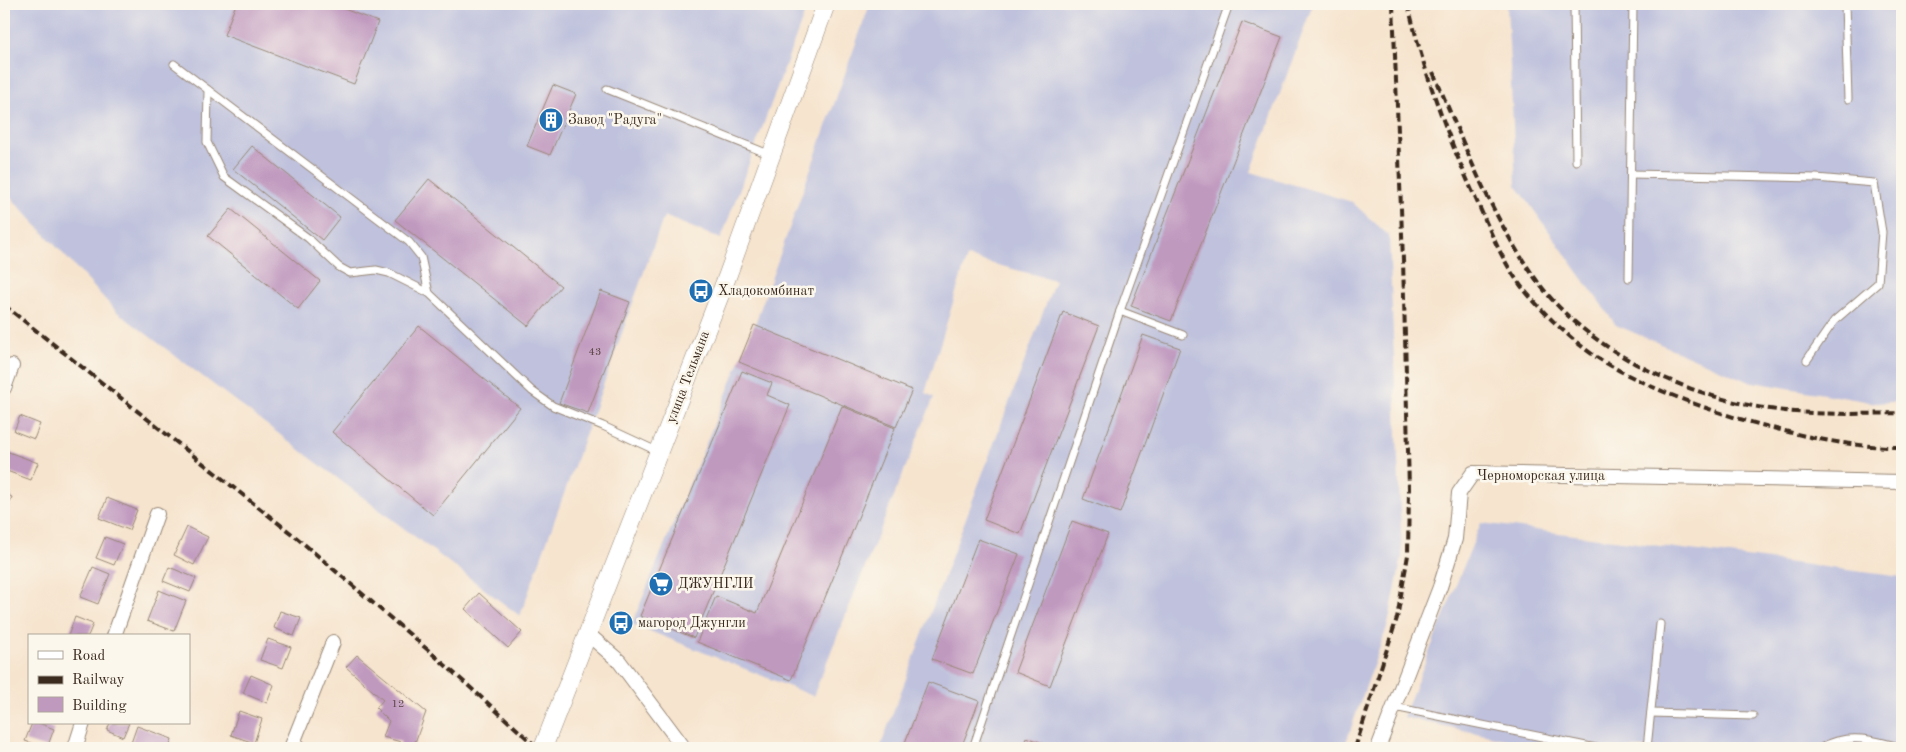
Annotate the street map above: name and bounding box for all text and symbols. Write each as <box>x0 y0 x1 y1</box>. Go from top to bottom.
building icon: Завод "Радуга" <box>538 107 564 133</box>
place label: Завод "Радуга" <box>568 113 662 127</box>
bus stop icon: Хладокомбинат <box>688 278 714 304</box>
place label: Хладокомбинат <box>718 284 814 298</box>
street label: улица Тельмана <box>664 329 712 425</box>
house number: 43 <box>589 347 601 358</box>
street label: Черноморская улица <box>1477 469 1605 483</box>
supermarket icon: ДЖУНГЛИ <box>648 571 674 597</box>
place label: ДЖУНГЛИ <box>678 577 754 591</box>
bus stop icon: магород Джунгли <box>608 610 634 636</box>
place label: магород Джунгли <box>638 616 746 630</box>
legend <box>28 634 190 724</box>
text: Road <box>72 649 106 664</box>
text: Railway <box>72 673 125 688</box>
text: Building <box>72 699 127 714</box>
house number: 12 <box>392 699 404 710</box>

